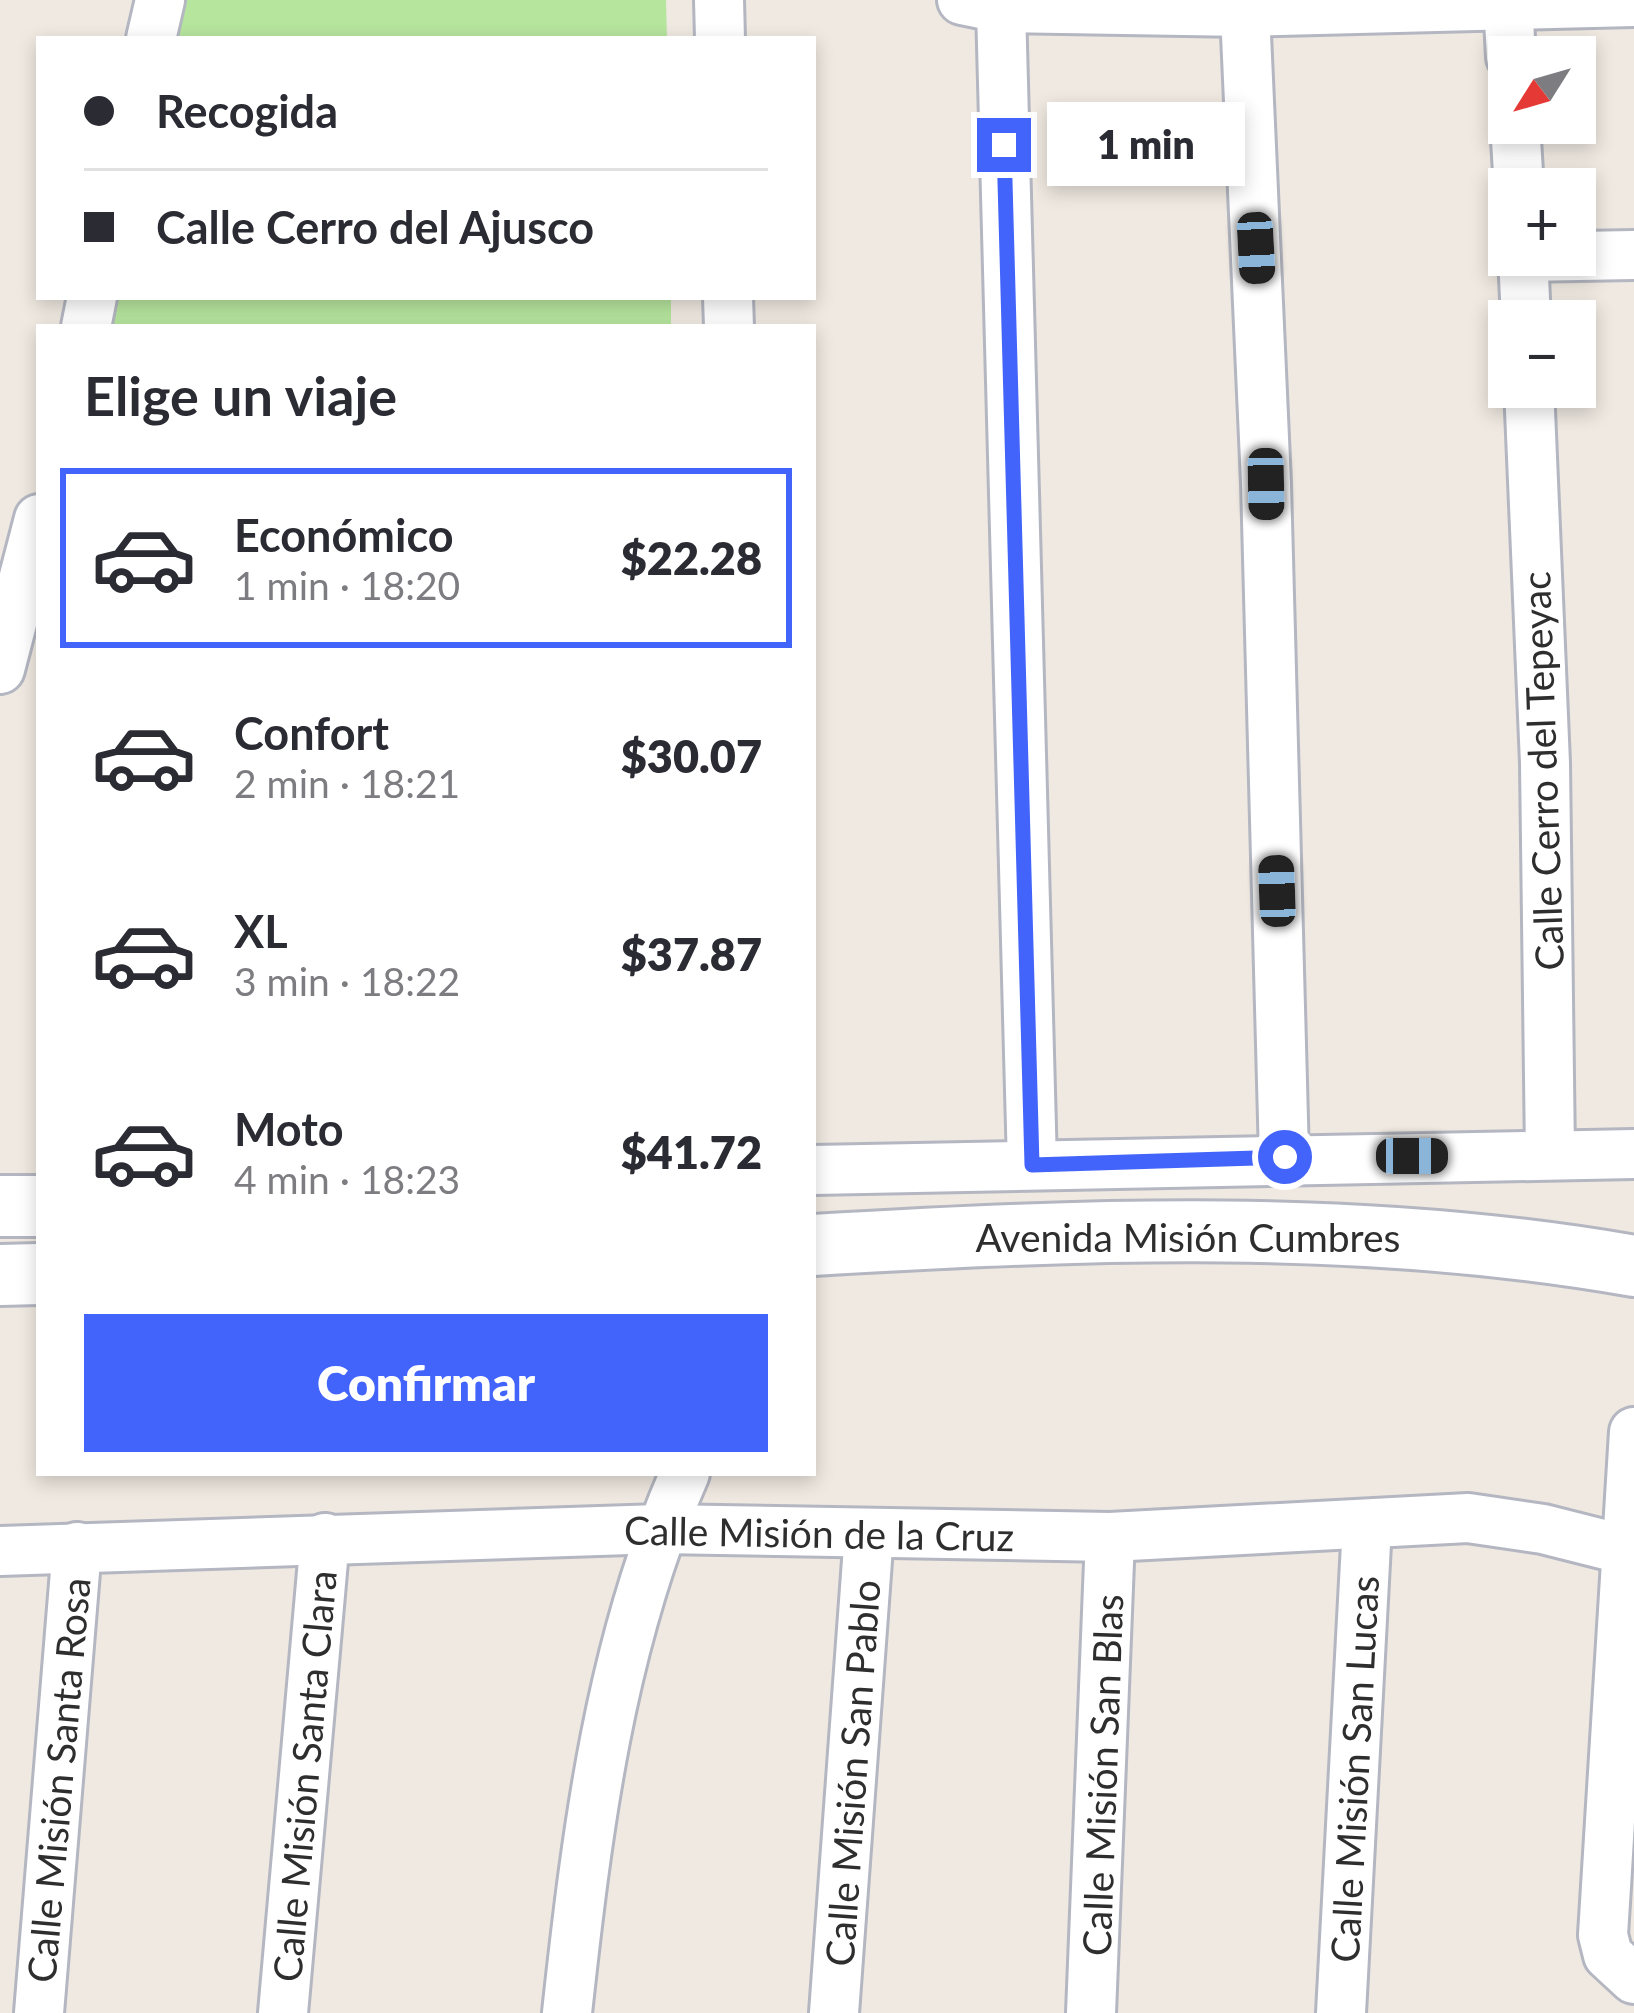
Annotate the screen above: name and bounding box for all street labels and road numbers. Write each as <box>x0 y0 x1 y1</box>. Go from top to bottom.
street label: Calle Cerro del Tepeyac <box>1512 571 1572 971</box>
street label: Avenida Misión Cumbres <box>975 1214 1401 1260</box>
street label: Calle Misión de la Cruz <box>623 1507 1015 1559</box>
street label: Calle Misión Santa Clara <box>263 1568 345 1984</box>
street label: Calle Misión San Lucas <box>1321 1574 1387 1964</box>
street label: Calle Misión Santa Rosa <box>17 1576 99 1984</box>
street label: Calle Misión San Pablo <box>816 1578 888 1968</box>
street label: Calle Misión San Blas <box>1073 1593 1131 1957</box>

